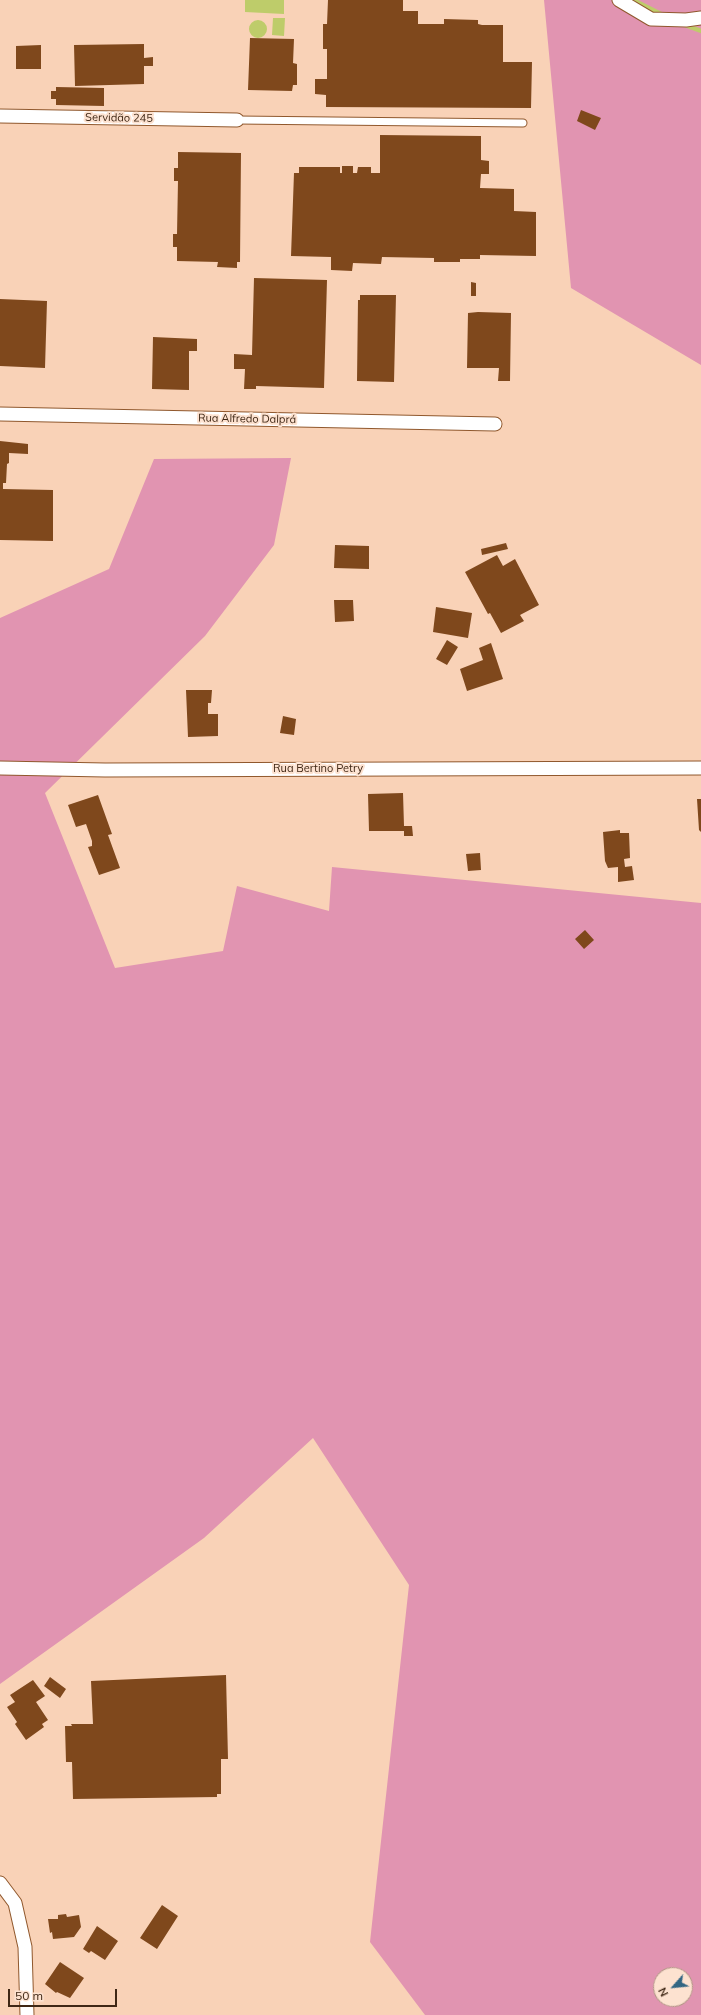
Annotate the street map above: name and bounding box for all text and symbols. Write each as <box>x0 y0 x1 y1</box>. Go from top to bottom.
street label: Servidão 245 <box>85 111 153 125</box>
street label: Rua Alfredo Dalprá <box>198 412 296 426</box>
street label: Rua Bertino Petry <box>273 762 363 776</box>
north arrow <box>653 1967 693 2007</box>
scale bar <box>10 1981 119 2007</box>
text: N <box>655 1985 671 1999</box>
text: 50 m <box>15 1988 43 2003</box>

